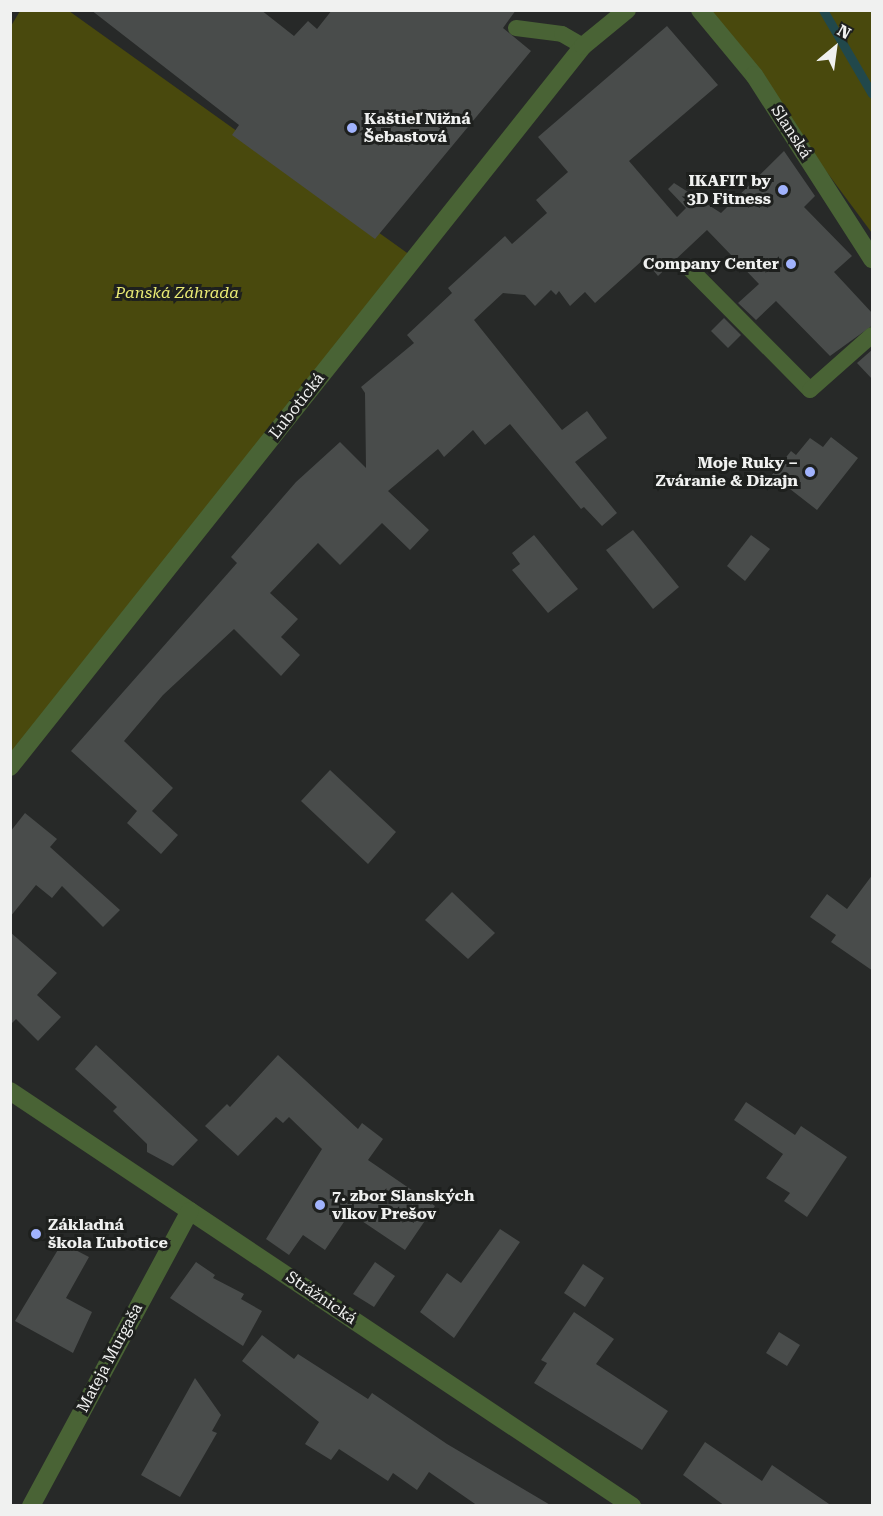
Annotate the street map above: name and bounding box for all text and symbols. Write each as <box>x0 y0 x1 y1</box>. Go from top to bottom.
north arrow <box>805 18 865 78</box>
text: N <box>834 21 854 43</box>
street label: Slanská <box>767 102 815 162</box>
place label: Kaštieľ Nižná Šebastová <box>364 109 471 147</box>
marker: Kaštieľ Nižná Šebastová <box>345 121 359 135</box>
place label: IKAFIT by 3D Fitness <box>687 171 771 209</box>
marker: IKAFIT by 3D Fitness <box>776 183 790 197</box>
place label: Company Center <box>643 254 779 274</box>
marker: Company Center <box>784 257 798 271</box>
park label: Panská Záhrada <box>115 283 239 303</box>
street label: Ľubotická <box>265 369 329 443</box>
place label: Moje Ruky – Zváranie & Dizajn <box>655 453 798 491</box>
marker: Moje Ruky – Zváranie & Dizajn <box>803 465 817 479</box>
place label: 7. zbor Slanských vlkov Prešov <box>332 1186 474 1224</box>
marker: 7. zbor Slanských vlkov Prešov <box>313 1198 327 1212</box>
place label: Základná škola Ľubotice <box>48 1215 168 1253</box>
marker: Základná škola Ľubotice <box>29 1227 43 1241</box>
street label: Strážnická <box>282 1267 360 1329</box>
street label: Mateja Murgaša <box>73 1300 147 1416</box>

